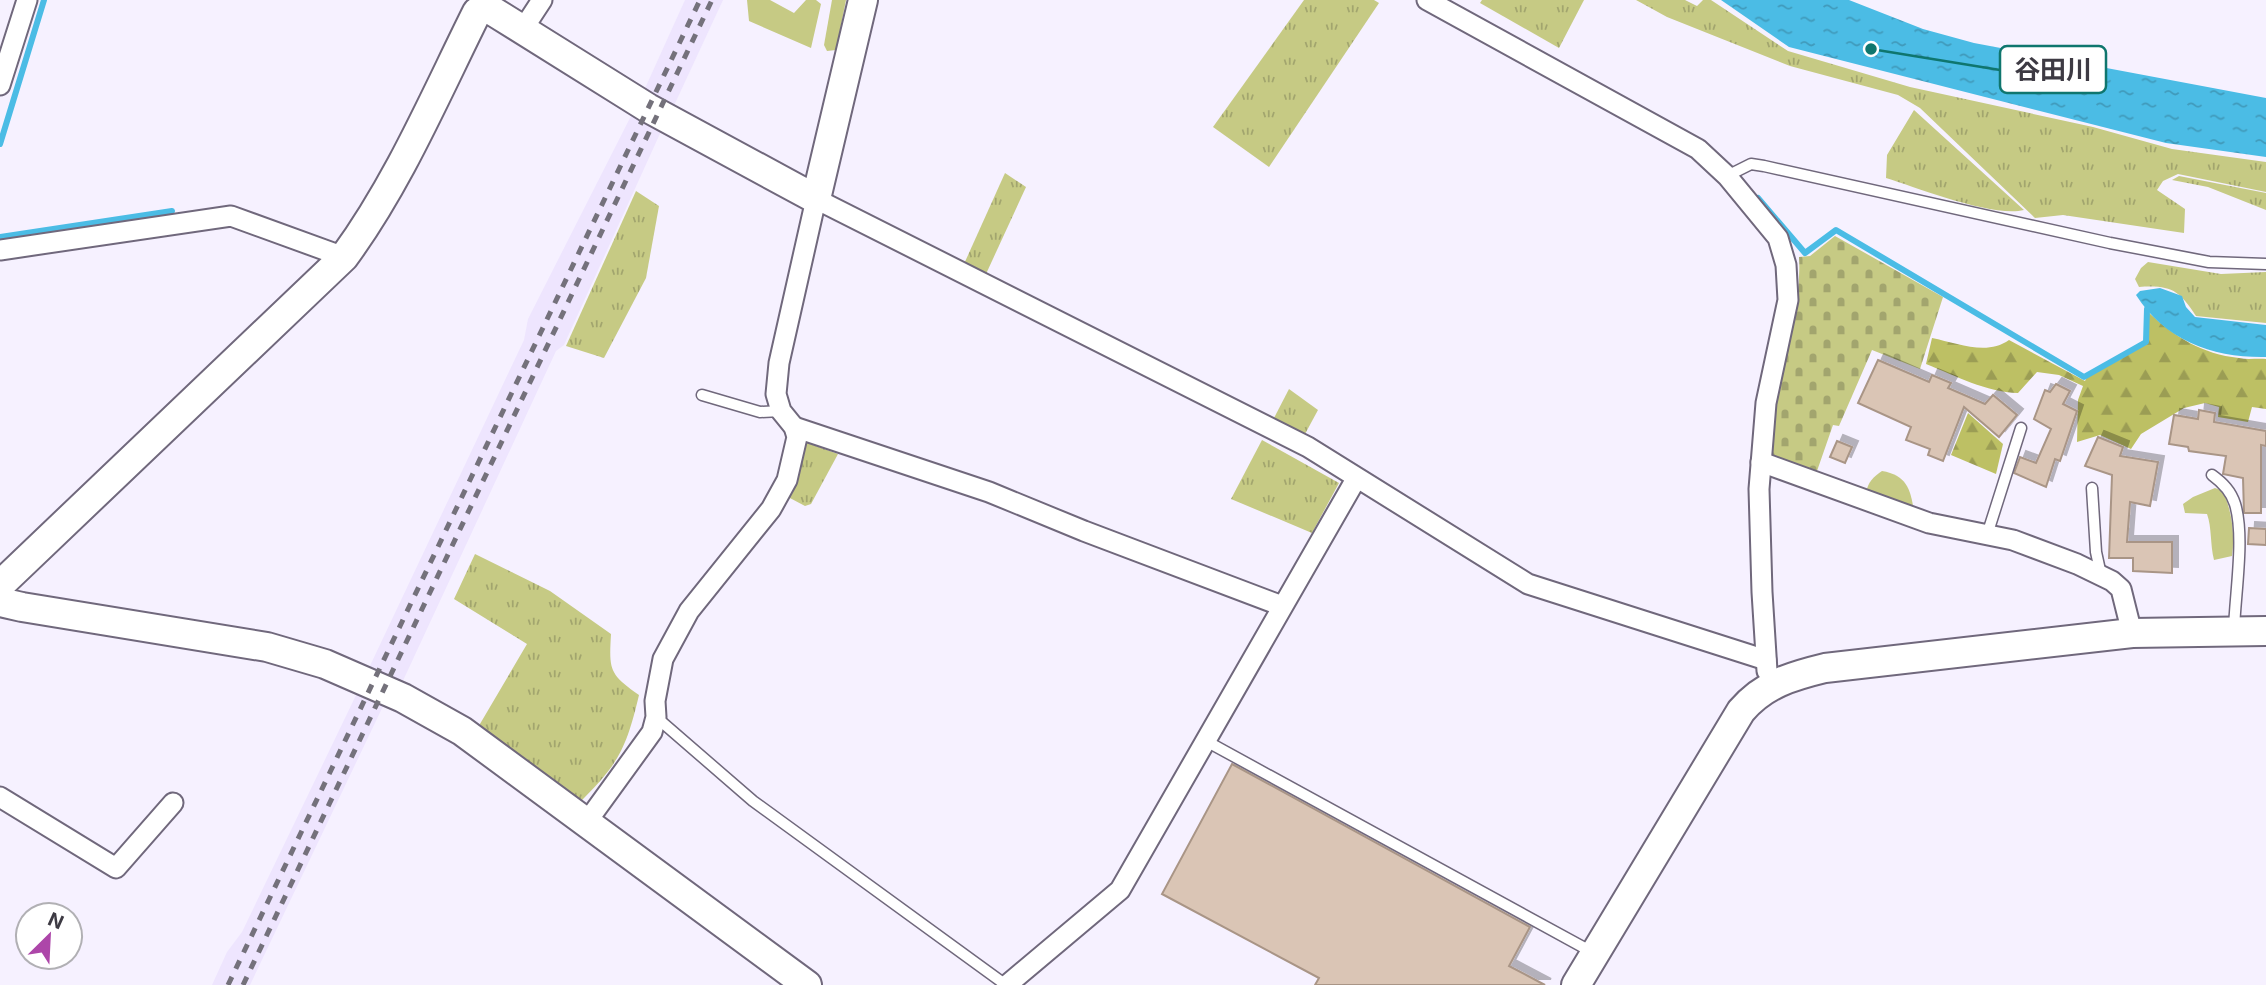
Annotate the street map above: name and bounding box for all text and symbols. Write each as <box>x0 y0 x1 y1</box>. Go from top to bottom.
callout: 谷田川 <box>2000 46 2106 93</box>
text: 谷田川 <box>2014 54 2092 85</box>
north arrow <box>14 901 84 971</box>
text: N <box>44 907 67 934</box>

